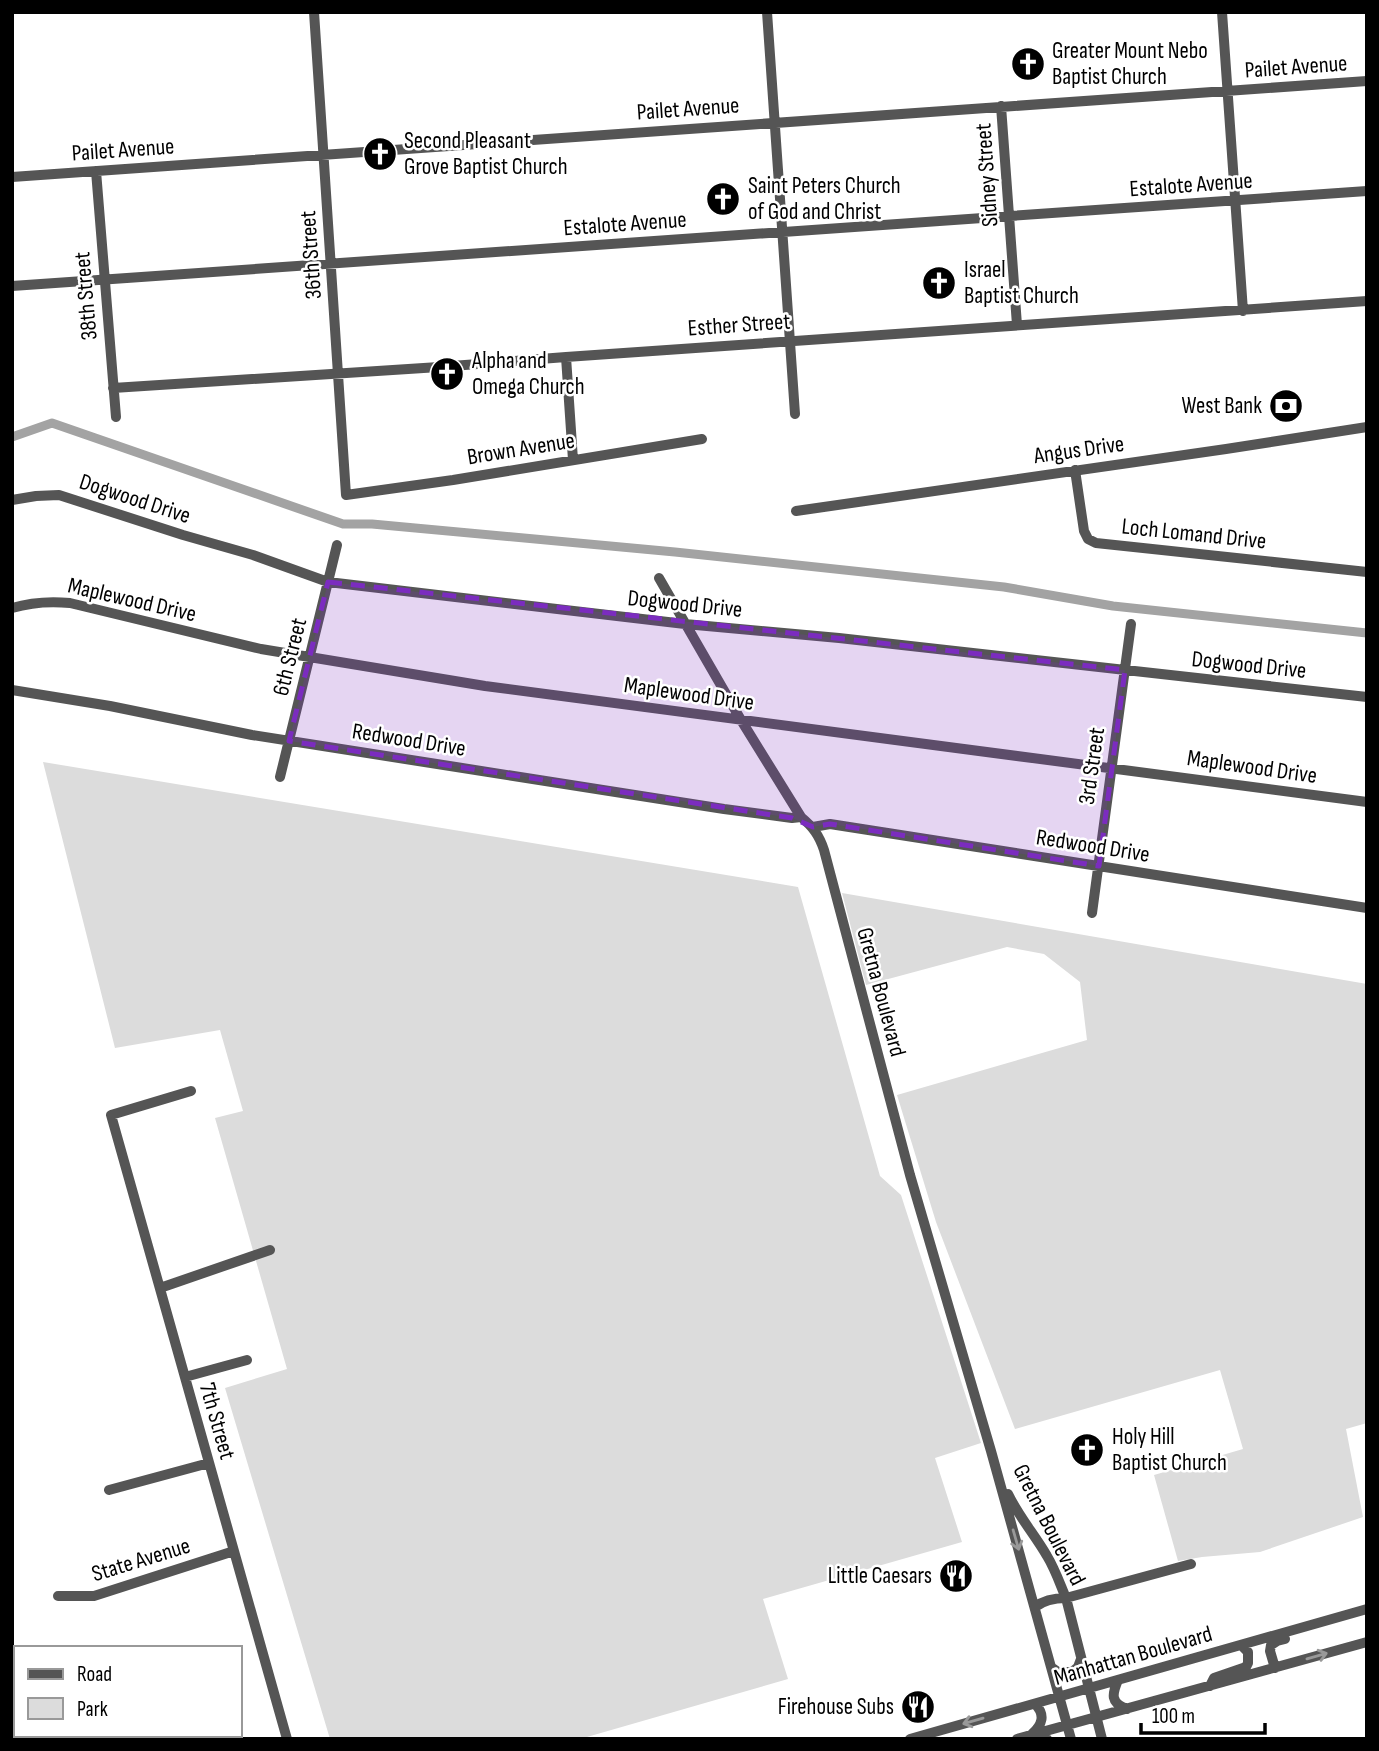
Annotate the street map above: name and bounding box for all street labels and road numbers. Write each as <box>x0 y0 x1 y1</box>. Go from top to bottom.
street label: Pailet Avenue <box>1244 49 1348 85</box>
street label: Pailet Avenue <box>636 91 740 127</box>
street label: Sidney Street <box>969 122 1005 228</box>
street label: Pailet Avenue <box>71 132 175 168</box>
street label: Estalote Avenue <box>1129 167 1253 203</box>
street label: Estalote Avenue <box>563 206 687 242</box>
street label: 36th Street <box>294 210 328 300</box>
street label: 38th Street <box>68 251 104 341</box>
street label: Esther Street <box>687 307 791 343</box>
street label: Brown Avenue <box>465 427 577 471</box>
street label: Angus Drive <box>1031 430 1126 470</box>
street label: Dogwood Drive <box>76 468 194 530</box>
street label: Loch Lomand Drive <box>1120 512 1268 556</box>
street label: Maplewood Drive <box>65 572 199 628</box>
street label: Dogwood Drive <box>626 584 744 624</box>
street label: 6th Street <box>267 615 313 699</box>
street label: Dogwood Drive <box>1190 645 1308 685</box>
street label: Maplewood Drive <box>622 671 756 717</box>
street label: Redwood Drive <box>350 717 468 763</box>
street label: 3rd Street <box>1073 726 1111 806</box>
street label: Maplewood Drive <box>1185 744 1319 790</box>
street label: Redwood Drive <box>1034 823 1152 869</box>
street label: Gretna Boulevard <box>850 924 912 1060</box>
street label: 7th Street <box>193 1379 241 1463</box>
street label: Gretna Boulevard <box>1006 1460 1092 1590</box>
street label: State Avenue <box>88 1532 194 1588</box>
street label: Manhattan Boulevard <box>1051 1620 1215 1692</box>

